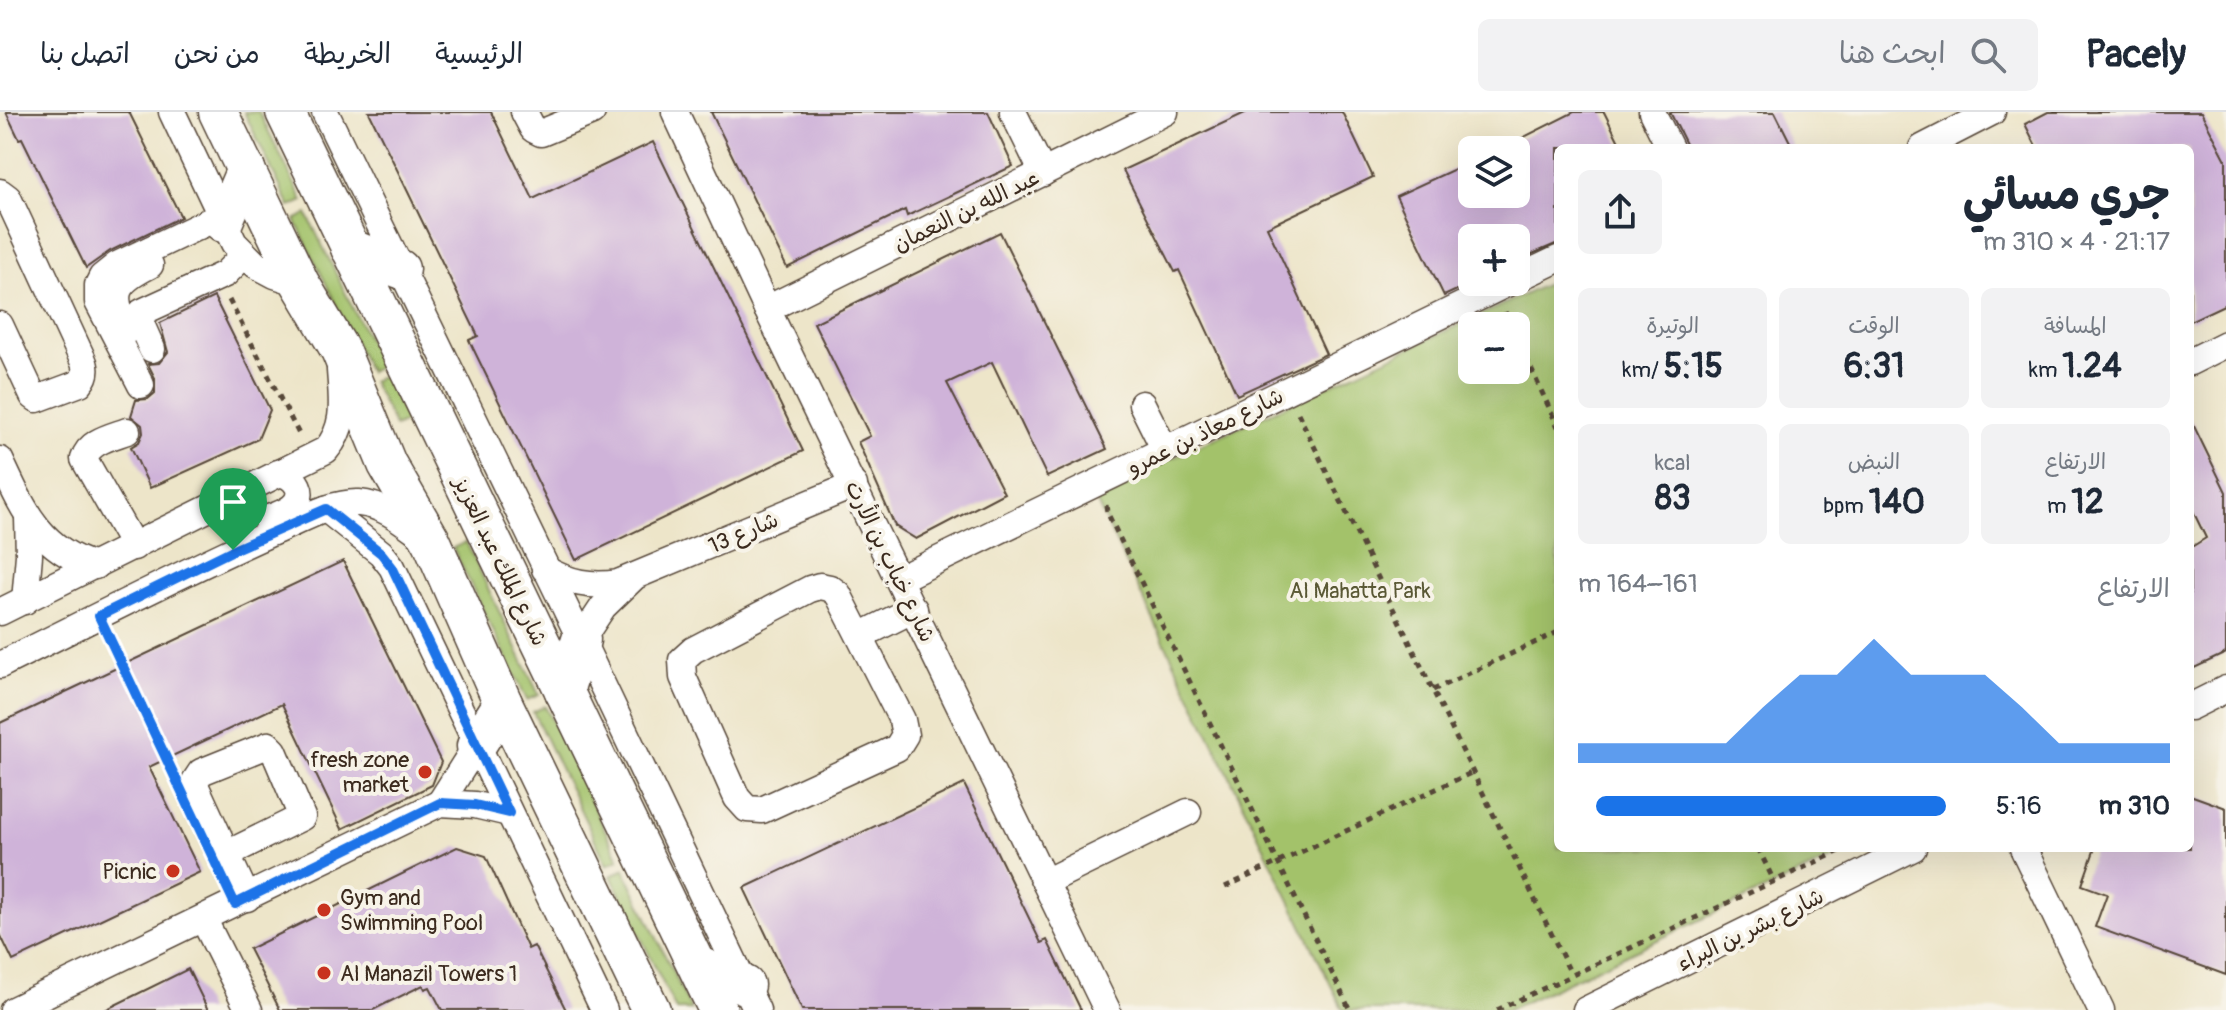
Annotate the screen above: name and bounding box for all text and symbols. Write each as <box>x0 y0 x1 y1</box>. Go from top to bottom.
search box <box>1478 19 2038 91</box>
text: Pacely <box>2086 31 2186 79</box>
icon: search <box>1966 33 2010 77</box>
text: ابحث هنا <box>1839 35 1946 72</box>
text: اتصل بنا <box>40 37 130 72</box>
text: من نحن <box>174 37 260 72</box>
text: الخريطة <box>304 37 391 72</box>
text: الرئيسية <box>435 37 523 72</box>
map controls <box>1458 136 1530 384</box>
button: layers <box>1458 136 1530 208</box>
street label: عبد الله بن النعمان <box>889 163 1044 258</box>
text: جري مسائي <box>1963 168 2170 223</box>
button: share <box>1578 170 1662 254</box>
button: + <box>1458 224 1530 296</box>
text: 21:17 · 4 × 310 m <box>1983 226 2170 258</box>
button: − <box>1458 312 1530 384</box>
text: الوتيرة <box>1646 312 1699 340</box>
text: الوقت <box>1848 312 1900 340</box>
text: المسافة <box>2044 312 2107 340</box>
text: 5:15 <box>1664 345 1723 388</box>
text: 6:31 <box>1843 345 1905 388</box>
text: 1.24 <box>2062 345 2122 388</box>
text: /km <box>1622 356 1664 384</box>
text: km <box>2029 356 2062 384</box>
street label: شارع معاذ بن عمرو <box>1121 382 1289 484</box>
text: النبض <box>1848 448 1900 476</box>
text: الارتفاع <box>2044 448 2106 476</box>
text: kcal <box>1655 449 1691 477</box>
pin <box>199 468 267 550</box>
street label: شارع الملك عبد العزيز <box>445 470 553 651</box>
street label: شارع خباب بن الأرت <box>838 475 943 647</box>
text: 83 <box>1655 477 1691 520</box>
icon: arrive <box>211 480 255 524</box>
text: 140 <box>1869 481 1925 524</box>
text: 12 <box>2071 481 2104 524</box>
text: bpm <box>1823 492 1869 520</box>
text: m <box>2047 492 2071 520</box>
street label: شارع 13 <box>704 506 783 561</box>
text: 161–164 m <box>1578 568 1698 600</box>
text: الارتفاع <box>2097 573 2170 605</box>
park label: Al Mahatta Park <box>1289 577 1431 605</box>
place label: fresh zone market <box>311 746 409 799</box>
marker: fresh zone market <box>416 763 434 781</box>
text: 5:16 <box>1996 790 2042 822</box>
text: 310 m <box>2099 790 2170 822</box>
place label: Picnic <box>102 858 157 886</box>
marker: Picnic <box>164 862 182 880</box>
street label: شارع بشر بن البراء <box>1672 882 1829 978</box>
place label: Gym and Swimming Pool <box>340 884 483 937</box>
marker: Gym and Swimming Pool <box>315 901 333 919</box>
place label: Al Manazil Towers 1 <box>340 960 517 988</box>
marker: Al Manazil Towers 1 <box>315 964 333 982</box>

